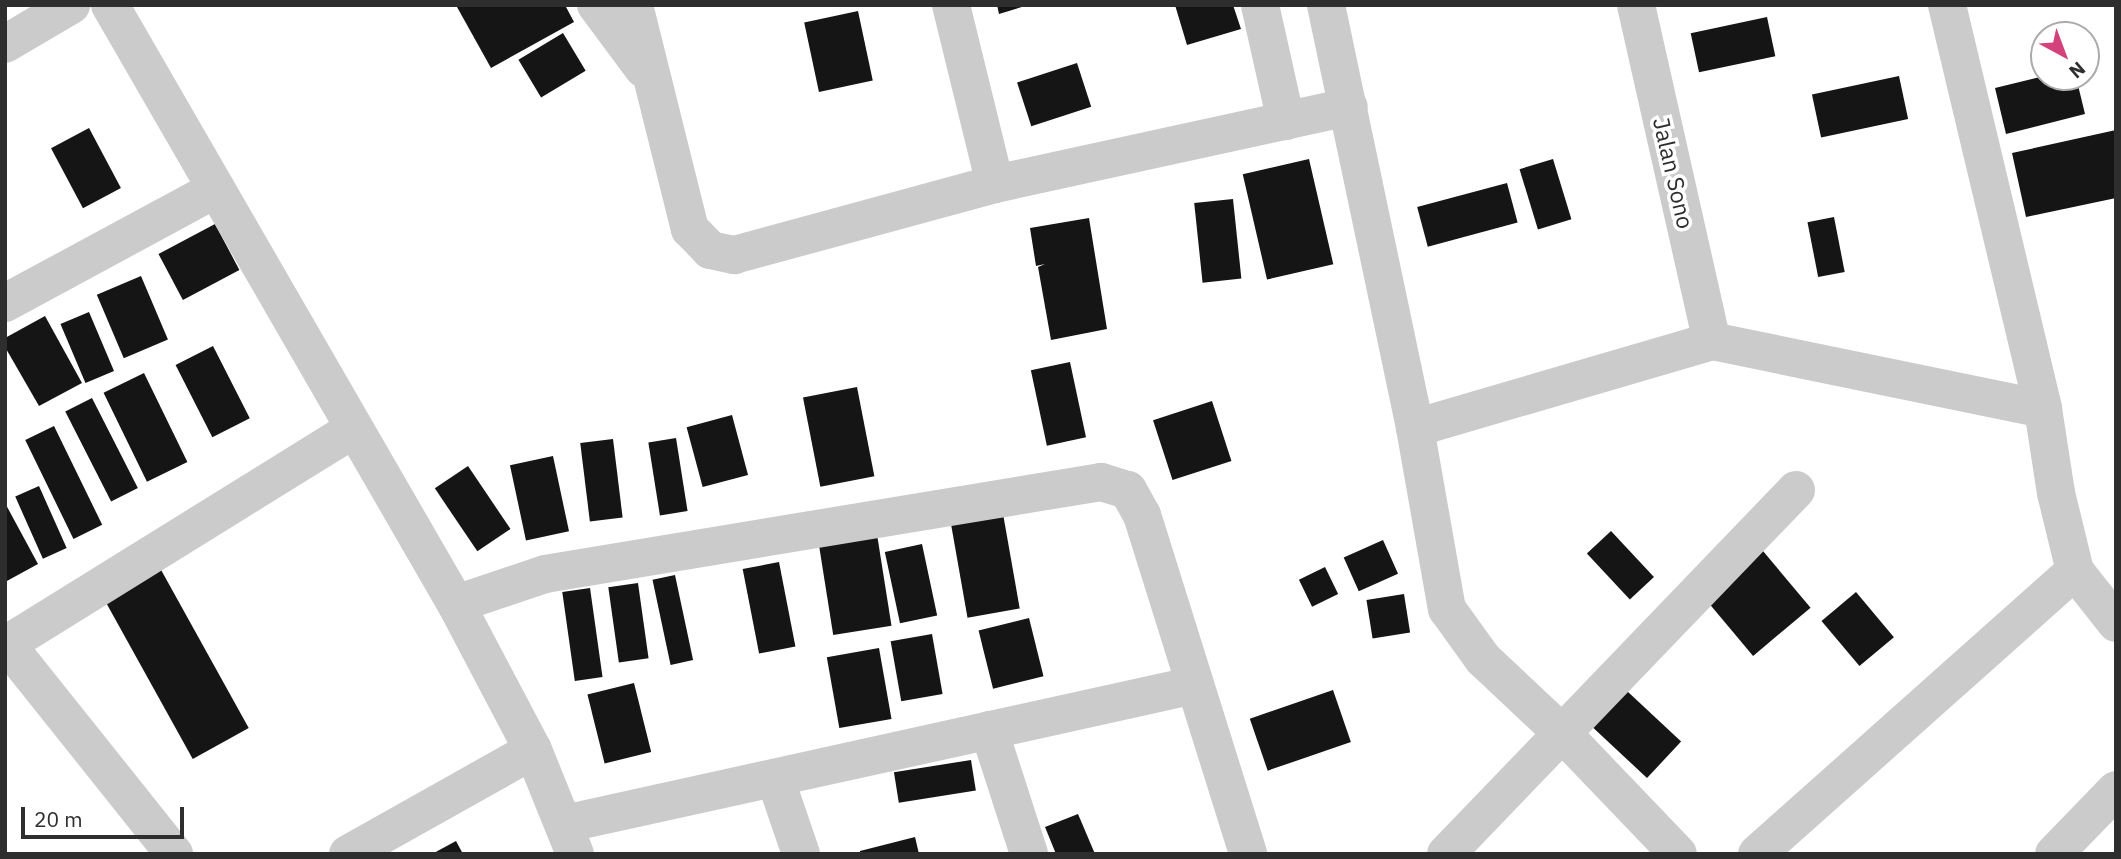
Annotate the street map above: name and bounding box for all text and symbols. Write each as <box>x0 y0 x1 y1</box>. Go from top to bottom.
north arrow <box>2030 21 2100 91</box>
text: N <box>2064 57 2091 84</box>
street label: Jalan Sono <box>1648 115 1700 231</box>
scale bar <box>24 792 187 836</box>
text: 20 m <box>34 805 83 833</box>

